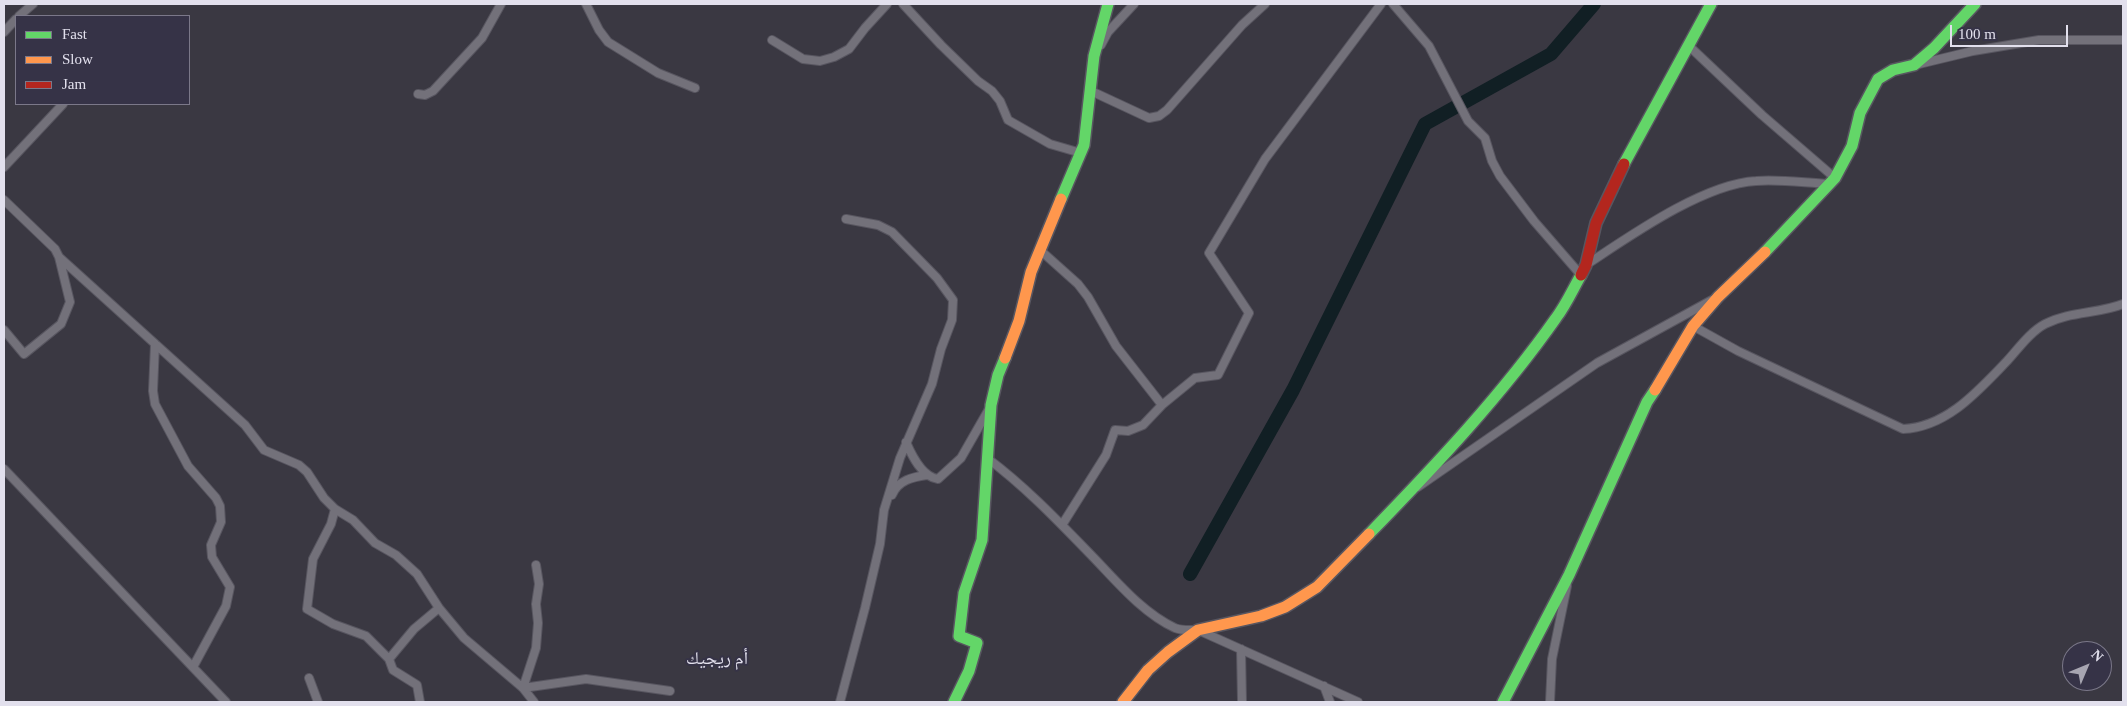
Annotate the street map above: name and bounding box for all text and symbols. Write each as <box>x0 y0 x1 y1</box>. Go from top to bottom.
legend <box>15 15 190 105</box>
scale bar <box>1952 15 2070 47</box>
text: Fast <box>62 26 87 42</box>
text: 100 m <box>1958 26 1996 42</box>
text: Slow <box>62 51 93 67</box>
text: Jam <box>62 76 86 92</box>
north arrow <box>2062 641 2112 691</box>
text: N <box>2088 647 2106 665</box>
district label: أم ريجيك <box>686 651 748 673</box>

